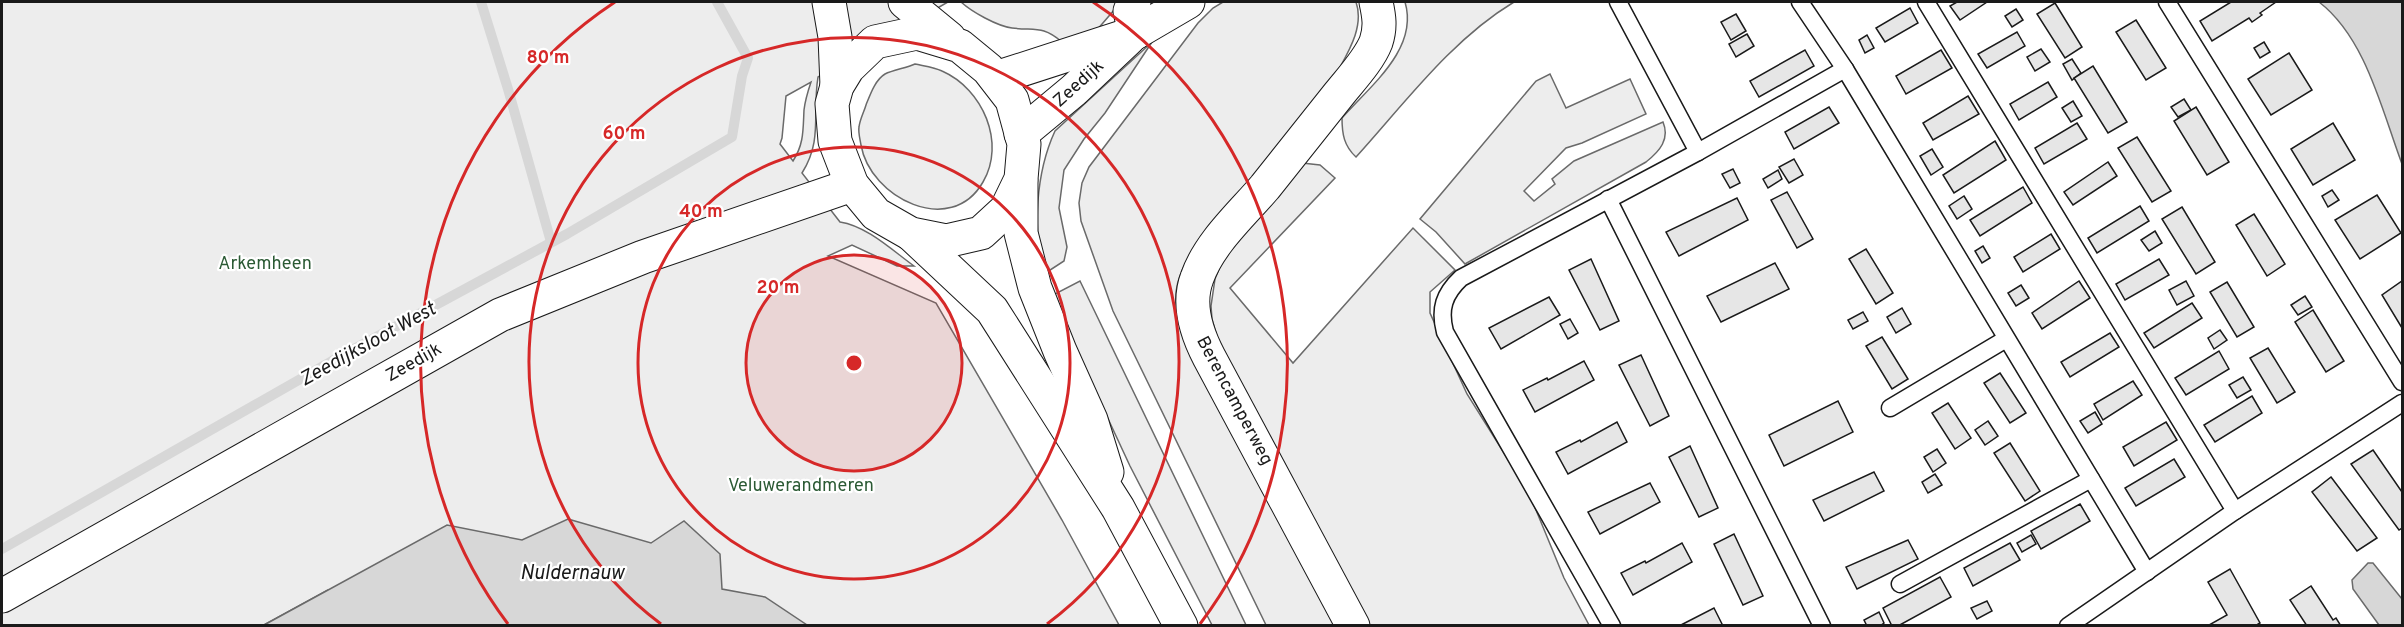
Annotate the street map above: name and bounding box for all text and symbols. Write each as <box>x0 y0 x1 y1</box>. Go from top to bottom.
text: 80 m <box>526 47 570 70</box>
street label: Zeedijk <box>1049 55 1109 113</box>
text: 60 m <box>602 123 646 146</box>
text: 40 m <box>679 201 723 224</box>
park label: Arkemheen <box>218 253 312 276</box>
text: 20 m <box>756 277 800 300</box>
water label: Zeedijksloot West <box>296 298 440 392</box>
street label: Berencamperweg <box>1190 333 1278 469</box>
street label: Zeedijk <box>382 339 446 387</box>
centre of rings <box>844 353 864 373</box>
park label: Veluwerandmeren <box>728 475 874 498</box>
water label: Nuldernauw <box>520 561 625 587</box>

